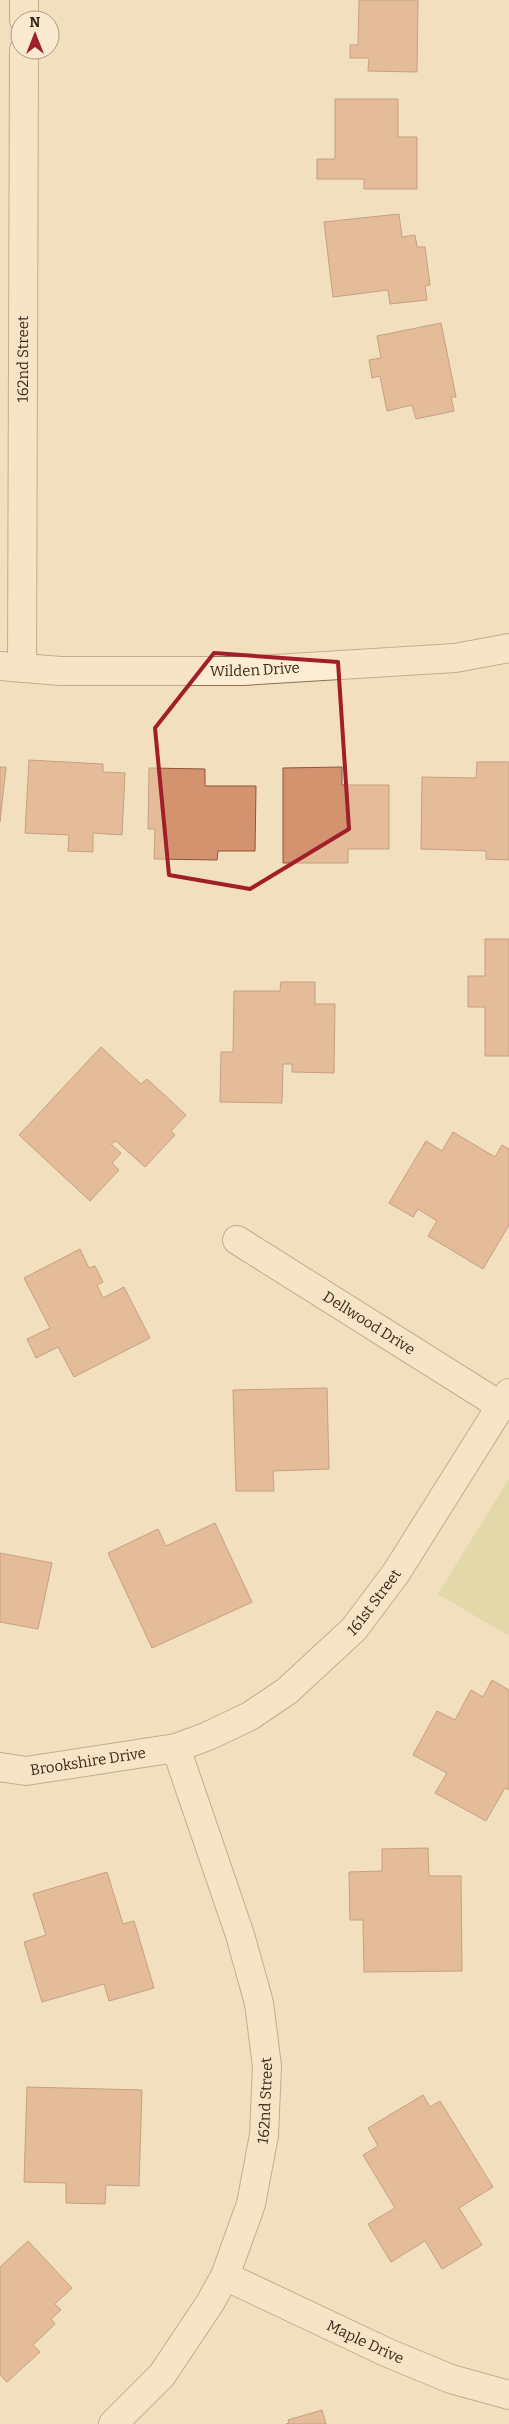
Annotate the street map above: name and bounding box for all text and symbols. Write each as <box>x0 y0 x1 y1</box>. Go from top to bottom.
north arrow <box>10 10 60 60</box>
text: N <box>30 14 41 31</box>
street label: 162nd Street <box>14 315 32 402</box>
street label: Wilden Drive <box>210 659 300 680</box>
street label: Dellwood Drive <box>320 1287 418 1359</box>
street label: 161st Street <box>343 1565 405 1640</box>
street label: Brookshire Drive <box>29 1744 147 1779</box>
street label: 162nd Street <box>254 2056 276 2145</box>
street label: Maple Drive <box>324 2316 406 2367</box>

